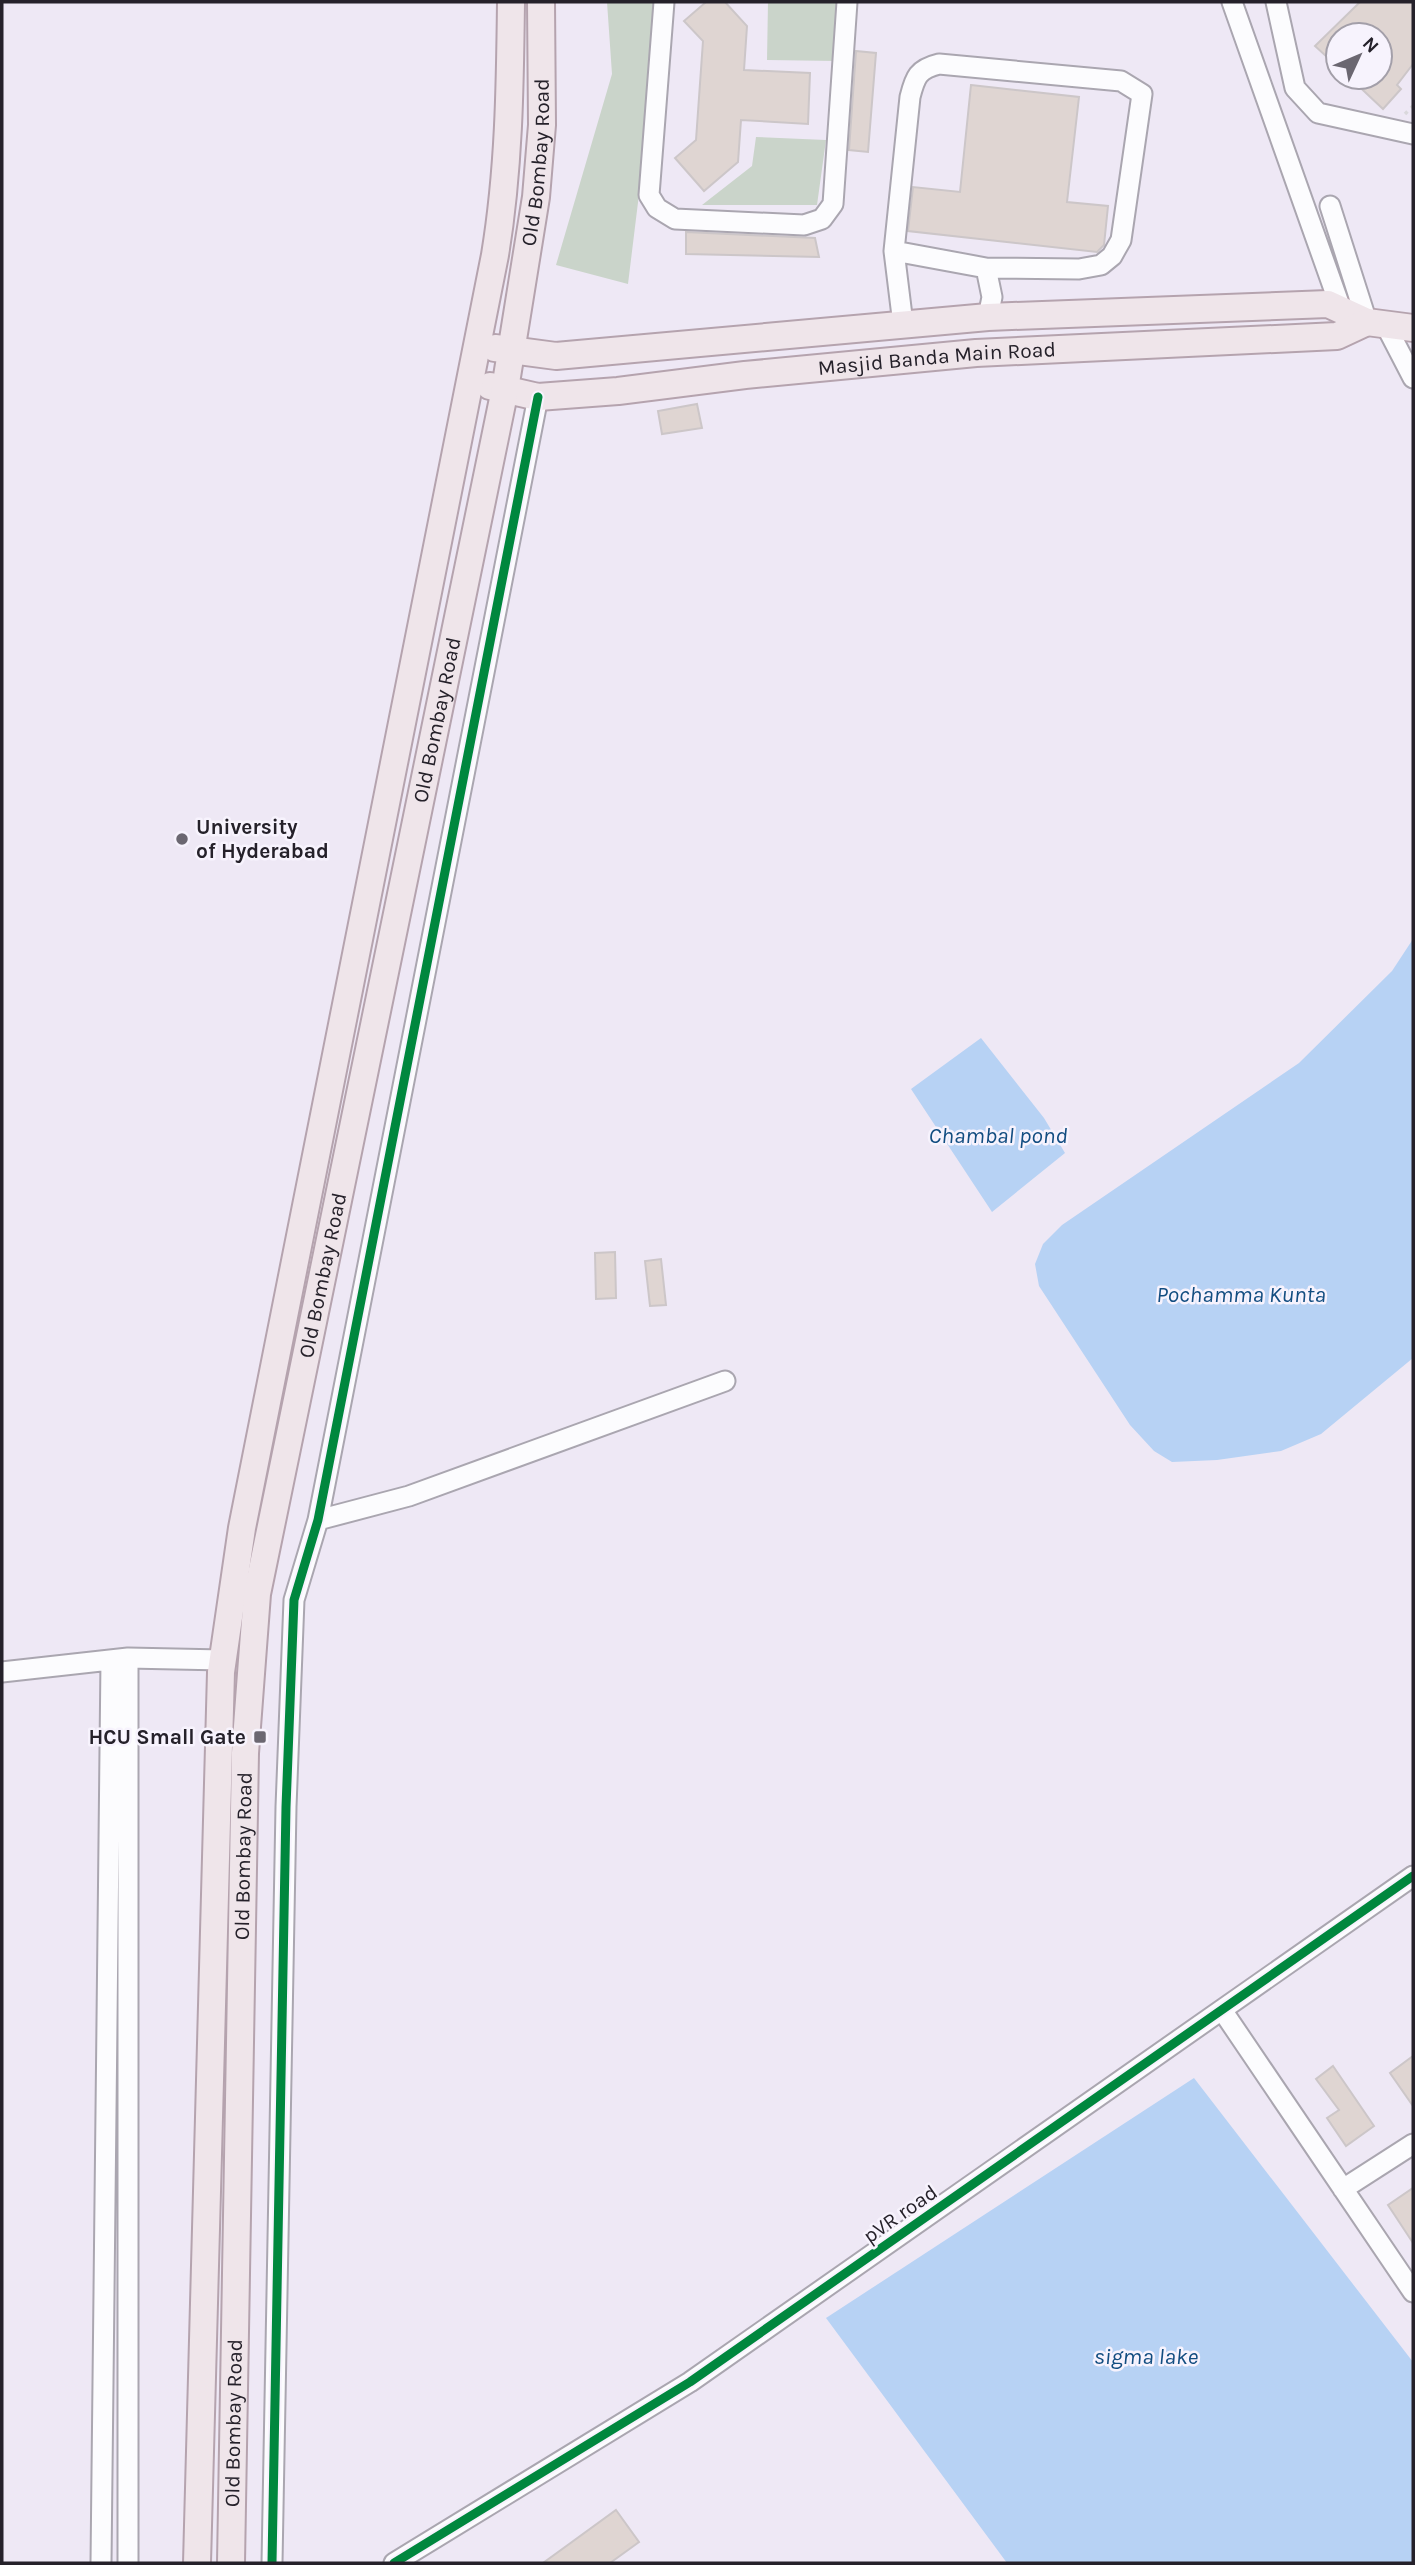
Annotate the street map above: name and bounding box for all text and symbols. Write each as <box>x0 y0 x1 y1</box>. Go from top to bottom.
north arrow <box>1324 21 1394 91</box>
text: N <box>1358 32 1383 57</box>
street label: Old Bombay Road <box>516 78 554 248</box>
street label: Masjid Banda Main Road <box>817 337 1056 380</box>
street label: Old Bombay Road <box>408 635 466 805</box>
place label: University of Hyderabad <box>196 815 329 863</box>
marker: University of Hyderabad <box>174 831 190 847</box>
water label: Chambal pond <box>929 1122 1067 1149</box>
street label: Old Bombay Road <box>294 1190 351 1360</box>
water label: Pochamma Kunta <box>1156 1281 1326 1308</box>
place label: HCU Small Gate <box>88 1725 246 1749</box>
marker: HCU Small Gate <box>252 1729 268 1745</box>
street label: Old Bombay Road <box>230 1772 257 1940</box>
street label: pVR road <box>858 2180 942 2248</box>
street label: Old Bombay Road <box>220 2339 247 2507</box>
water label: sigma lake <box>1094 2343 1199 2370</box>

